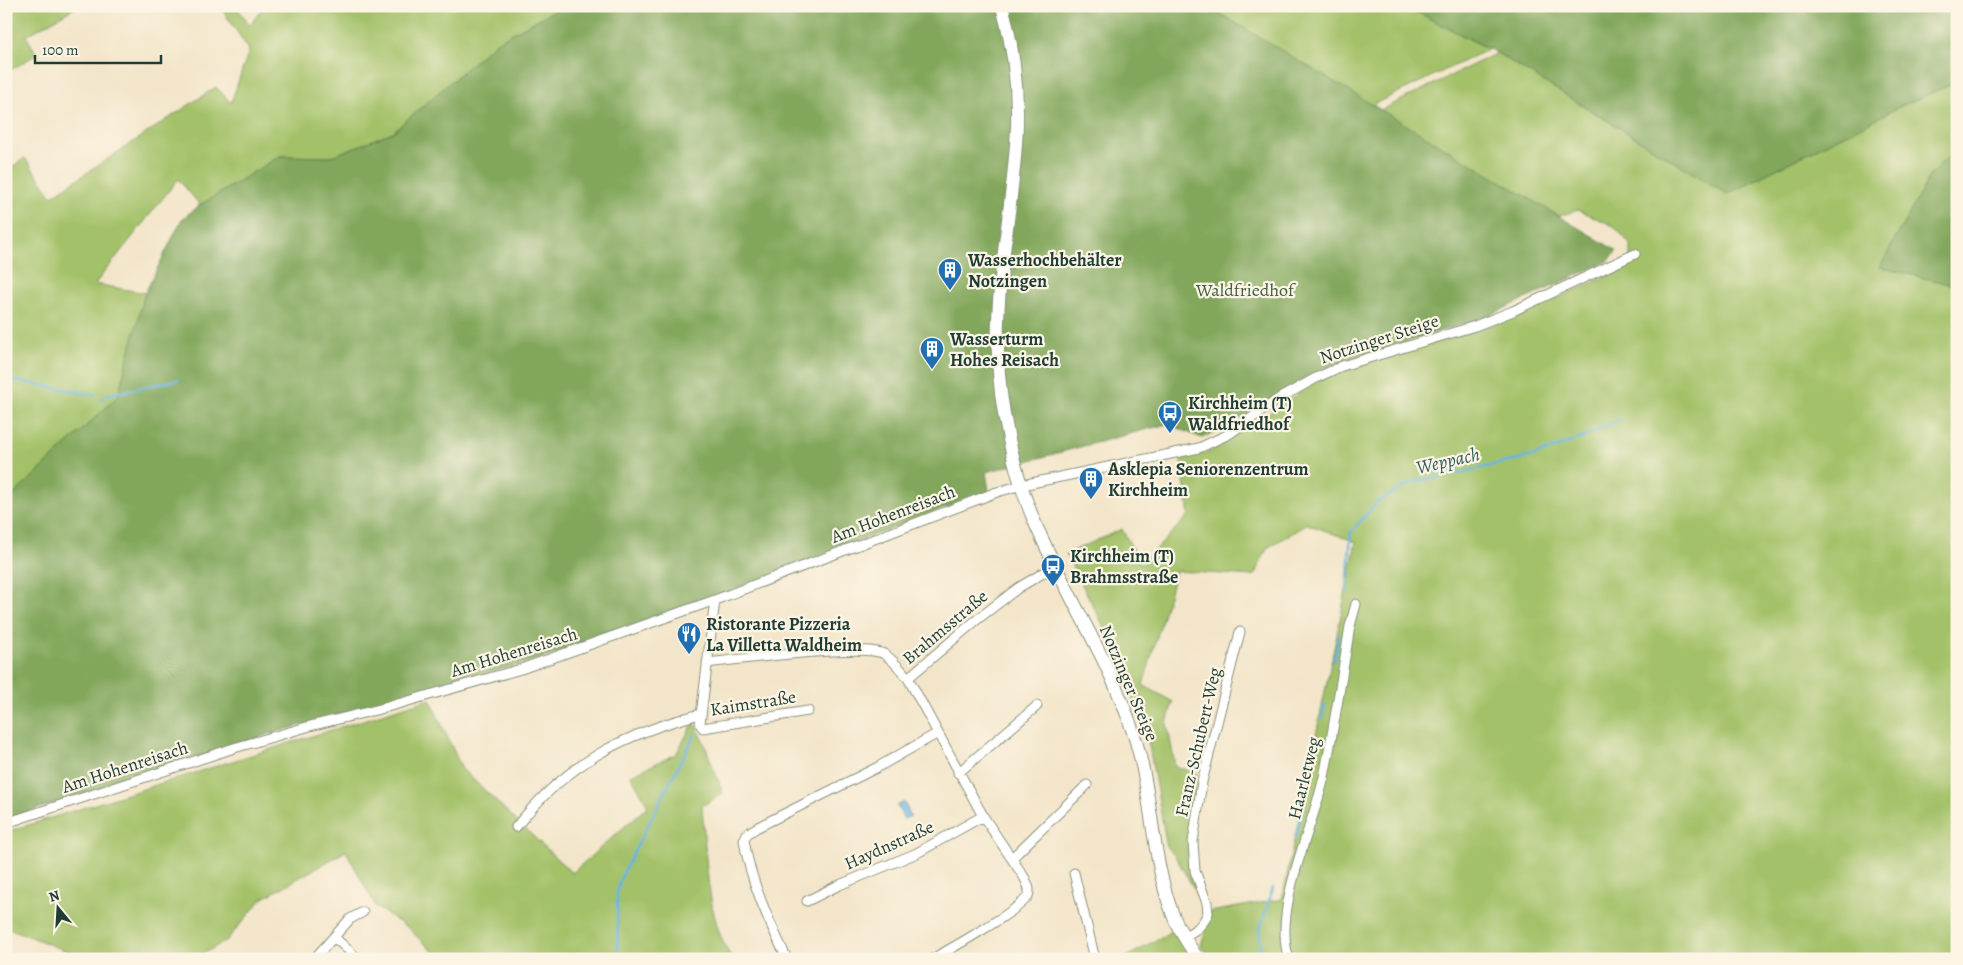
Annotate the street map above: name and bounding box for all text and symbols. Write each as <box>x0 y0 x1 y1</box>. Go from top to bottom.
scale bar <box>35 32 161 64</box>
text: 100 m <box>42 40 79 60</box>
place label: Wasserhochbehälter Notzingen <box>967 248 1122 293</box>
building icon: Wasserhochbehälter Notzingen <box>937 257 963 291</box>
park label: Waldfriedhof <box>1195 278 1297 302</box>
street label: Notzinger Steige <box>1316 308 1442 370</box>
place label: Wasserturm Hohes Reisach <box>949 327 1059 372</box>
building icon: Wasserturm Hohes Reisach <box>919 336 945 370</box>
place label: Kirchheim (T) Waldfriedhof <box>1187 391 1292 436</box>
bus stop icon: Kirchheim (T) Waldfriedhof <box>1157 400 1183 434</box>
water label: Weppach <box>1414 441 1482 481</box>
place label: Asklepia Seniorenzentrum Kirchheim <box>1107 457 1309 502</box>
building icon: Asklepia Seniorenzentrum Kirchheim <box>1078 466 1104 500</box>
street label: Am Hohenreisach <box>827 479 959 549</box>
place label: Kirchheim (T) Brahmsstraße <box>1070 544 1178 589</box>
bus stop icon: Kirchheim (T) Brahmsstraße <box>1040 553 1066 587</box>
street label: Brahmsstraße <box>897 584 993 670</box>
place label: Ristorante Pizzeria La Villetta Waldheim <box>706 612 862 657</box>
street label: Am Hohenreisach <box>447 621 581 683</box>
restaurant icon: Ristorante Pizzeria La Villetta Waldheim <box>676 621 702 655</box>
street label: Notzinger Steige <box>1094 621 1164 745</box>
street label: Franz-Schubert-Weg <box>1169 665 1227 819</box>
street label: Kaimstraße <box>708 684 798 722</box>
street label: Haarletweg <box>1282 734 1326 822</box>
street label: Am Hohenreisach <box>58 735 191 799</box>
street label: Haydnstraße <box>840 815 938 875</box>
north arrow <box>32 882 82 932</box>
text: N <box>46 886 62 907</box>

